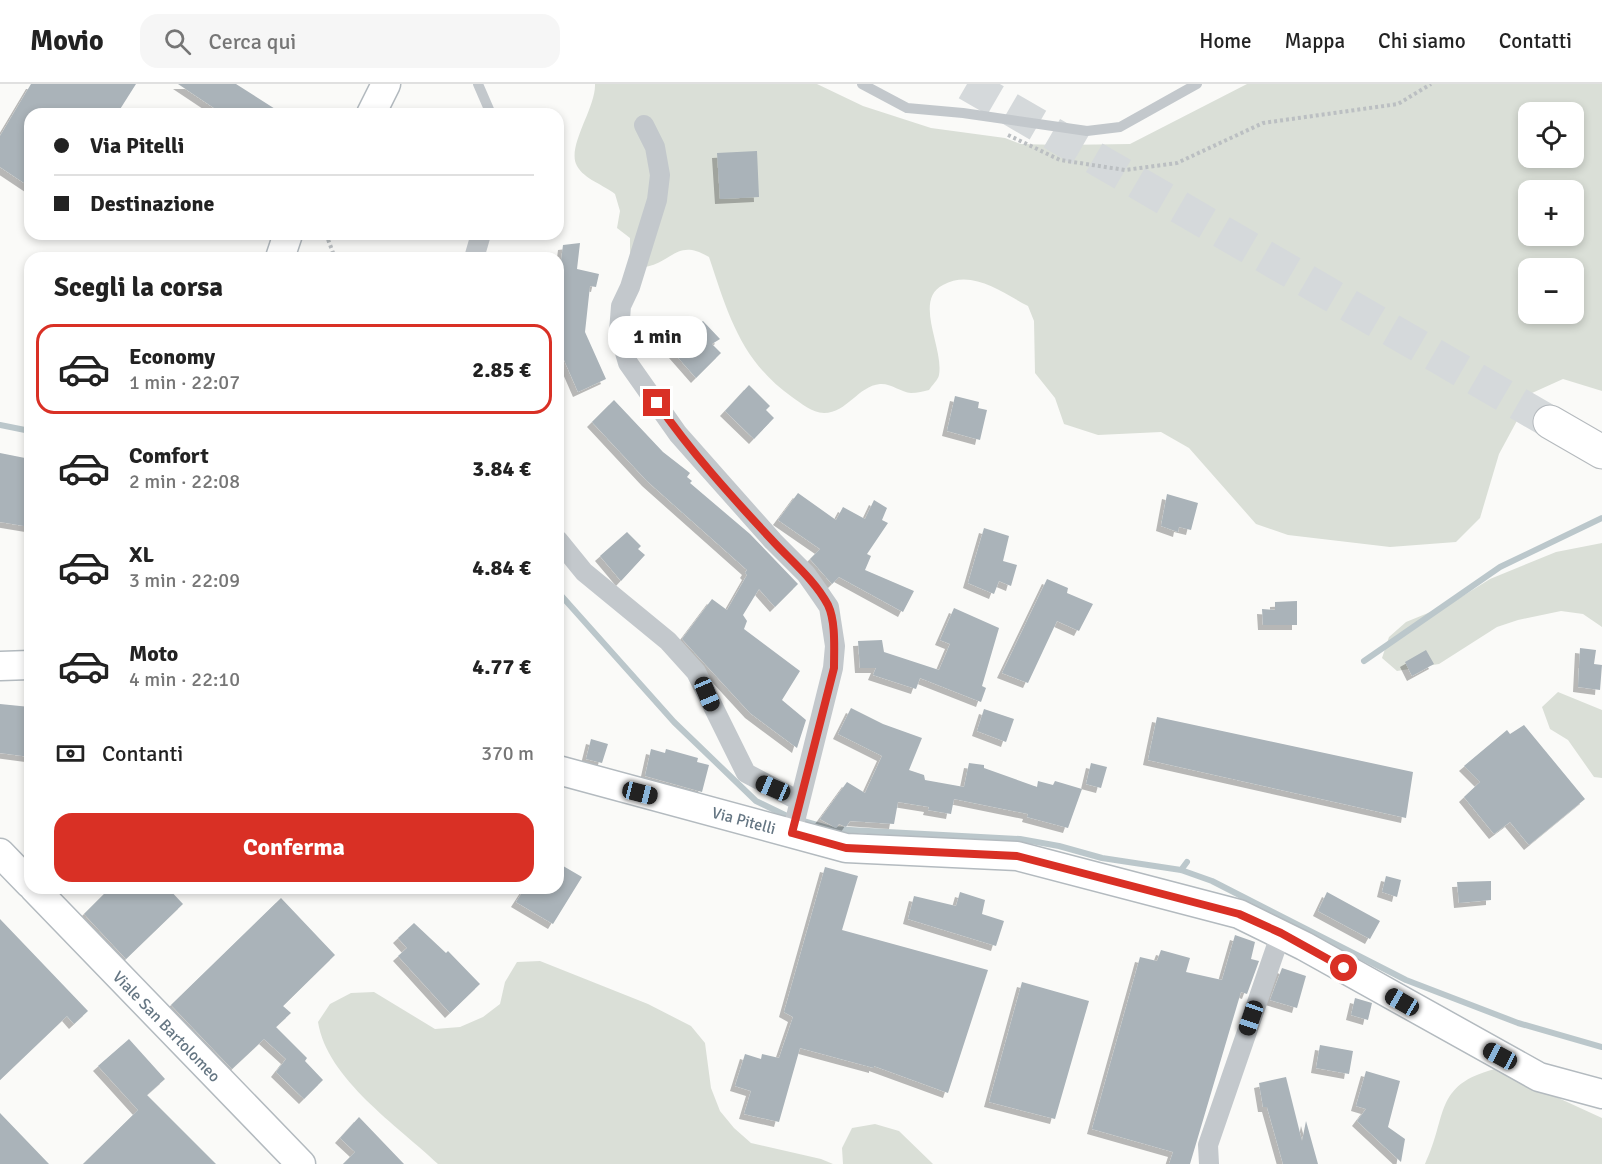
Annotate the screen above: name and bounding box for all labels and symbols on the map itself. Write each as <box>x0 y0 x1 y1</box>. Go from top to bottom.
callout: 1 min <box>608 316 706 358</box>
route end <box>643 389 670 416</box>
car <box>692 674 722 714</box>
car <box>753 773 793 803</box>
car <box>620 780 660 806</box>
street label: Via Pitelli <box>710 803 778 839</box>
route start <box>1330 954 1357 981</box>
street label: Viale San Bartolomeo <box>108 967 224 1086</box>
car <box>1382 985 1422 1019</box>
car <box>1237 998 1265 1038</box>
car <box>1480 1040 1520 1072</box>

